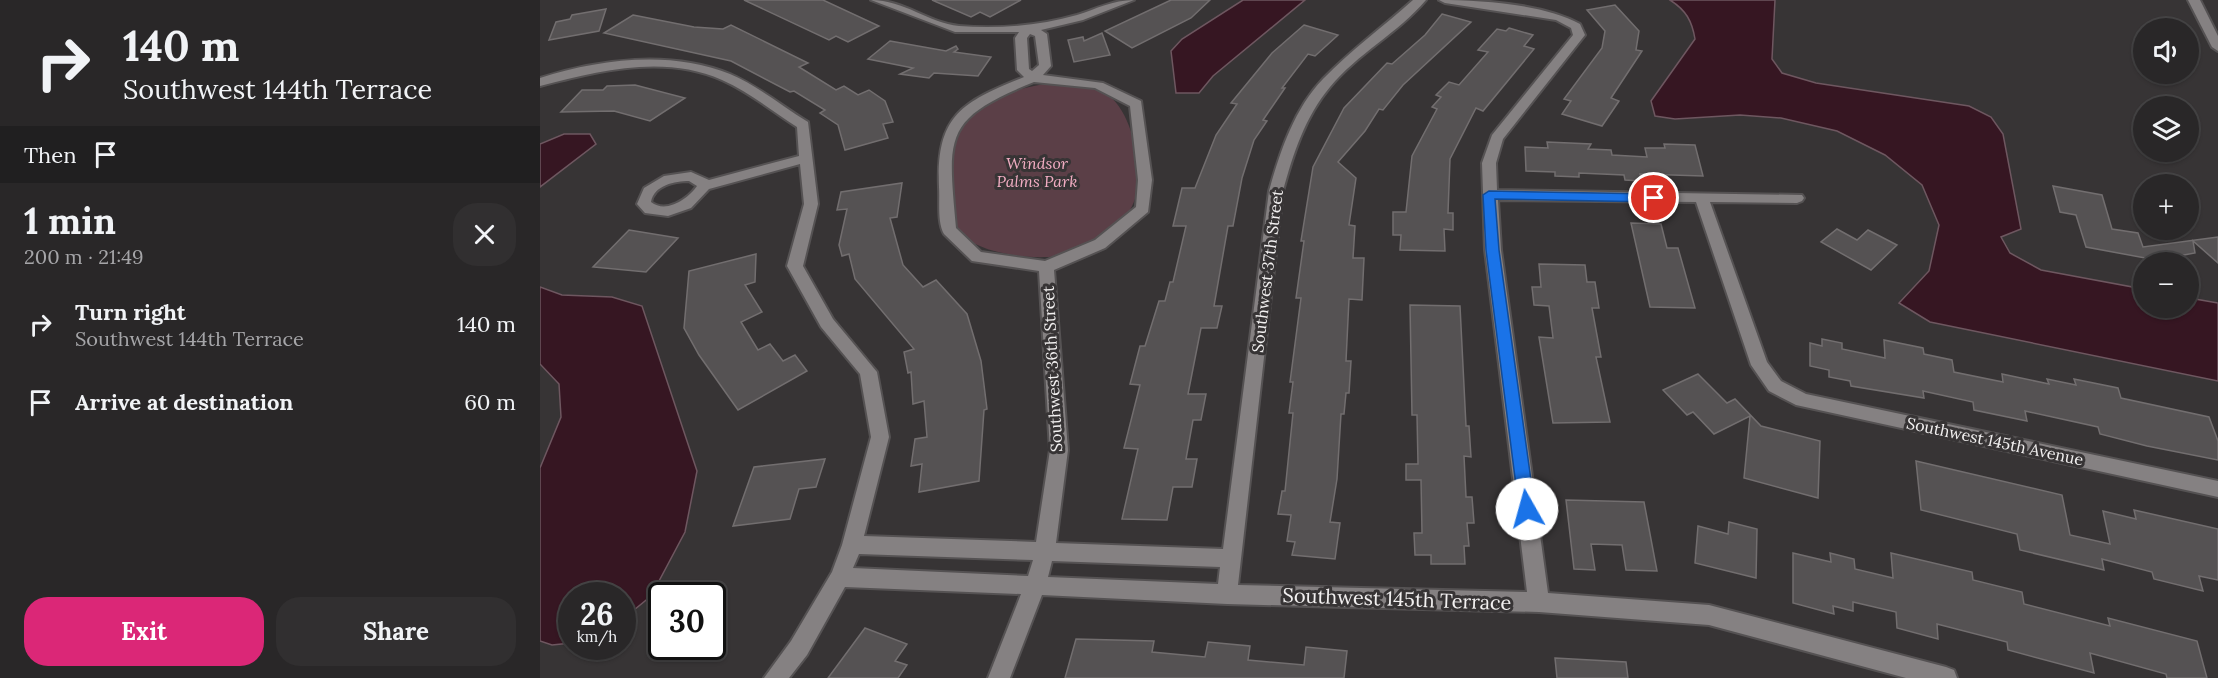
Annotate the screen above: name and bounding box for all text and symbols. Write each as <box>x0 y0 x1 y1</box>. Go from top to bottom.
map controls <box>2133 18 2199 318</box>
button: sound <box>2133 18 2199 84</box>
text: 140 m <box>123 19 239 73</box>
icon: right <box>24 24 102 102</box>
text: Southwest 144th Terrace <box>123 72 432 106</box>
button: layers <box>2133 96 2199 162</box>
icon: arrive <box>89 138 122 171</box>
text: Then <box>24 141 77 169</box>
park label: Windsor Palms Park <box>996 153 1078 191</box>
pin <box>1628 172 1679 223</box>
button: + <box>2133 174 2199 240</box>
icon: arrive <box>1637 181 1670 214</box>
street label: Southwest 37th Street <box>1247 188 1287 354</box>
text: 1 min <box>24 198 116 244</box>
button: close <box>453 203 516 266</box>
text: 200 m · 21:49 <box>24 244 144 269</box>
button: − <box>2133 252 2199 318</box>
street label: Southwest 36th Street <box>1038 285 1066 453</box>
text: Turn right <box>75 298 186 326</box>
icon: right <box>24 308 57 341</box>
text: 140 m <box>457 310 516 338</box>
text: Southwest 144th Terrace <box>75 326 304 351</box>
icon: arrive <box>24 386 57 419</box>
text: Arrive at destination <box>75 388 293 416</box>
text: 60 m <box>464 388 516 416</box>
street label: Southwest 145th Avenue <box>1905 412 2086 470</box>
position arrow <box>1495 477 1559 541</box>
speed limit sign: 30 <box>648 582 726 660</box>
street label: Southwest 145th Terrace <box>1282 582 1512 615</box>
text: 26 <box>580 595 614 633</box>
button: Exit <box>24 597 264 666</box>
button: Share <box>276 597 516 666</box>
text: km/h <box>577 627 617 646</box>

